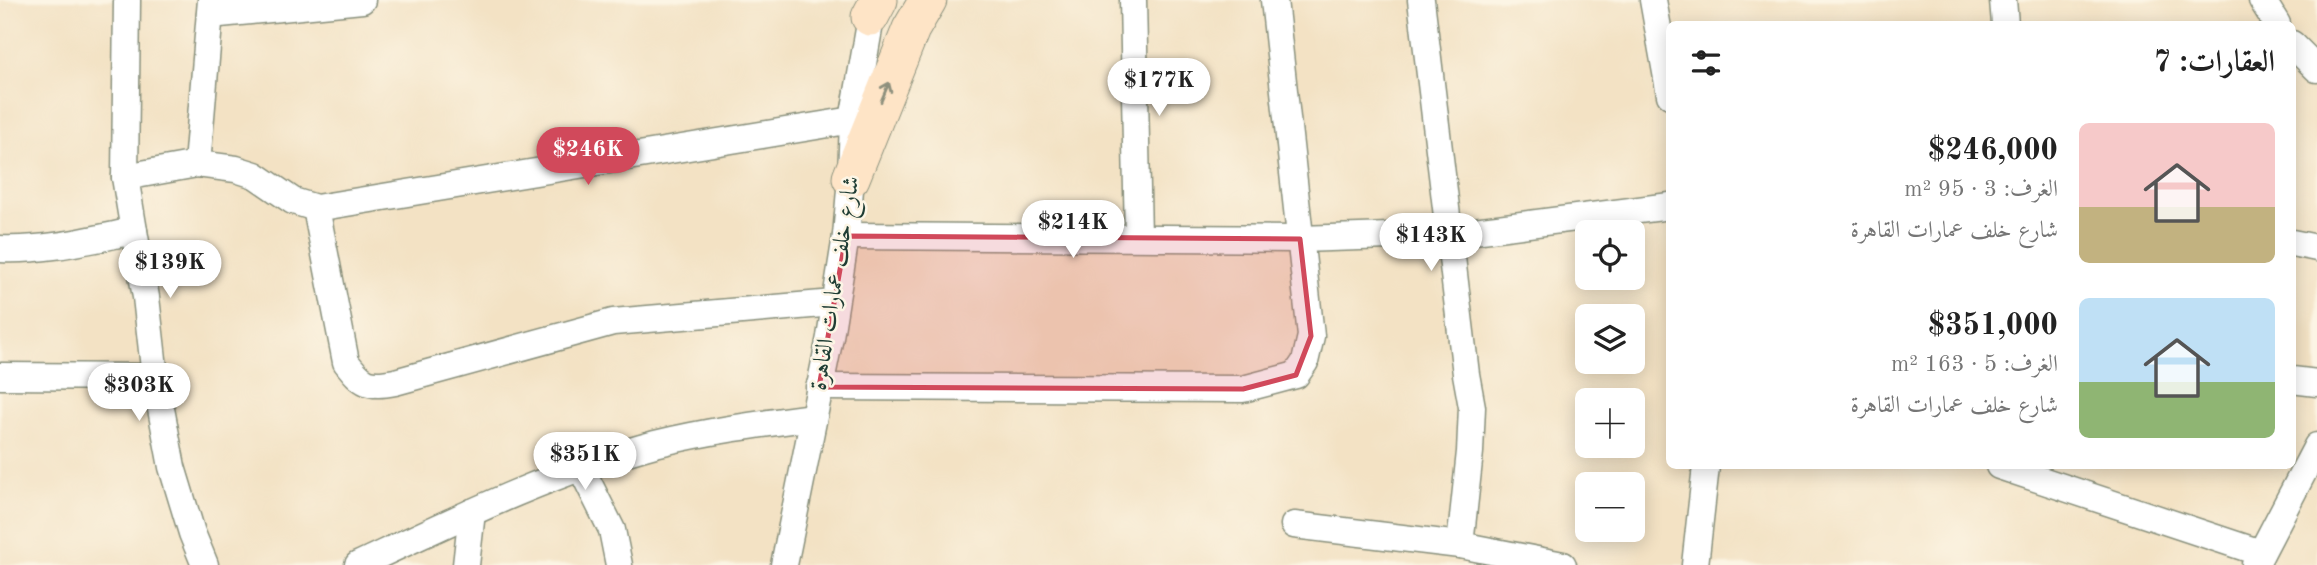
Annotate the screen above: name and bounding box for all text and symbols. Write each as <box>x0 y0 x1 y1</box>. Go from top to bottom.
icon: filters <box>1687 44 1725 82</box>
text: العقارات: 7 <box>2154 48 2275 78</box>
pin: $177K <box>1110 58 1208 118</box>
text: $177K <box>1123 69 1195 92</box>
one-way arrow <box>879 81 892 103</box>
pin: $246K <box>539 128 637 187</box>
text: $246,000 <box>1928 136 2058 166</box>
text: $246K <box>552 138 624 161</box>
icon: home <box>2135 151 2219 235</box>
street label: شارع خلف عمارات القاهرة <box>807 174 871 393</box>
text: الغرف: 3 · 95 m² <box>1904 178 2058 201</box>
pin: $214K <box>1024 201 1122 260</box>
text: $214K <box>1037 211 1109 234</box>
pin: $143K <box>1382 214 1480 273</box>
text: شارع خلف عمارات القاهرة <box>1850 219 2058 242</box>
map controls <box>1575 220 1645 542</box>
button: locate <box>1575 220 1645 290</box>
text: $143K <box>1395 224 1467 247</box>
pin: $139K <box>121 240 219 300</box>
text: $139K <box>134 251 206 274</box>
button: layers <box>1575 304 1645 374</box>
text: $351,000 <box>1928 311 2058 341</box>
icon: home <box>2135 326 2219 410</box>
text: الغرف: 5 · 163 m² <box>1891 353 2058 376</box>
pin: $303K <box>90 364 188 423</box>
text: $303K <box>103 374 175 397</box>
button: + <box>1575 388 1645 458</box>
text: شارع خلف عمارات القاهرة <box>1850 394 2058 417</box>
pin: $351K <box>536 433 634 492</box>
text: $351K <box>549 443 621 466</box>
button: − <box>1575 472 1645 542</box>

